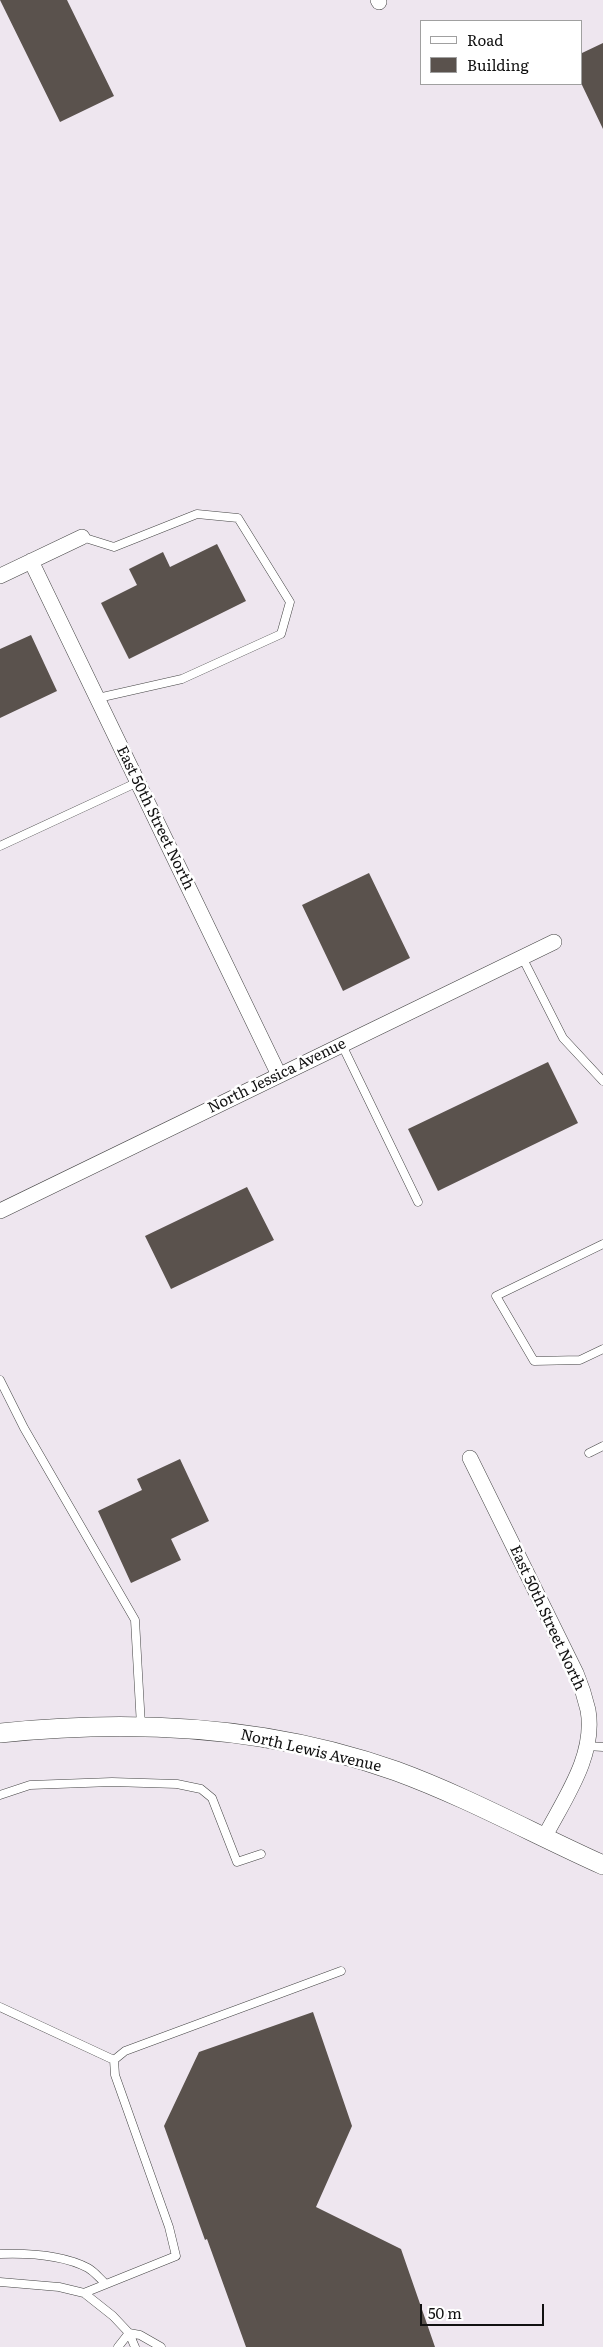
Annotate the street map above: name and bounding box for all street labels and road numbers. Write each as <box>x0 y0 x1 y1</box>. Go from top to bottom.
street label: East 50th Street North <box>112 743 198 893</box>
street label: North Jessica Avenue <box>205 1035 349 1117</box>
street label: East 50th Street North <box>505 1543 589 1693</box>
street label: North Lewis Avenue <box>239 1726 383 1776</box>

